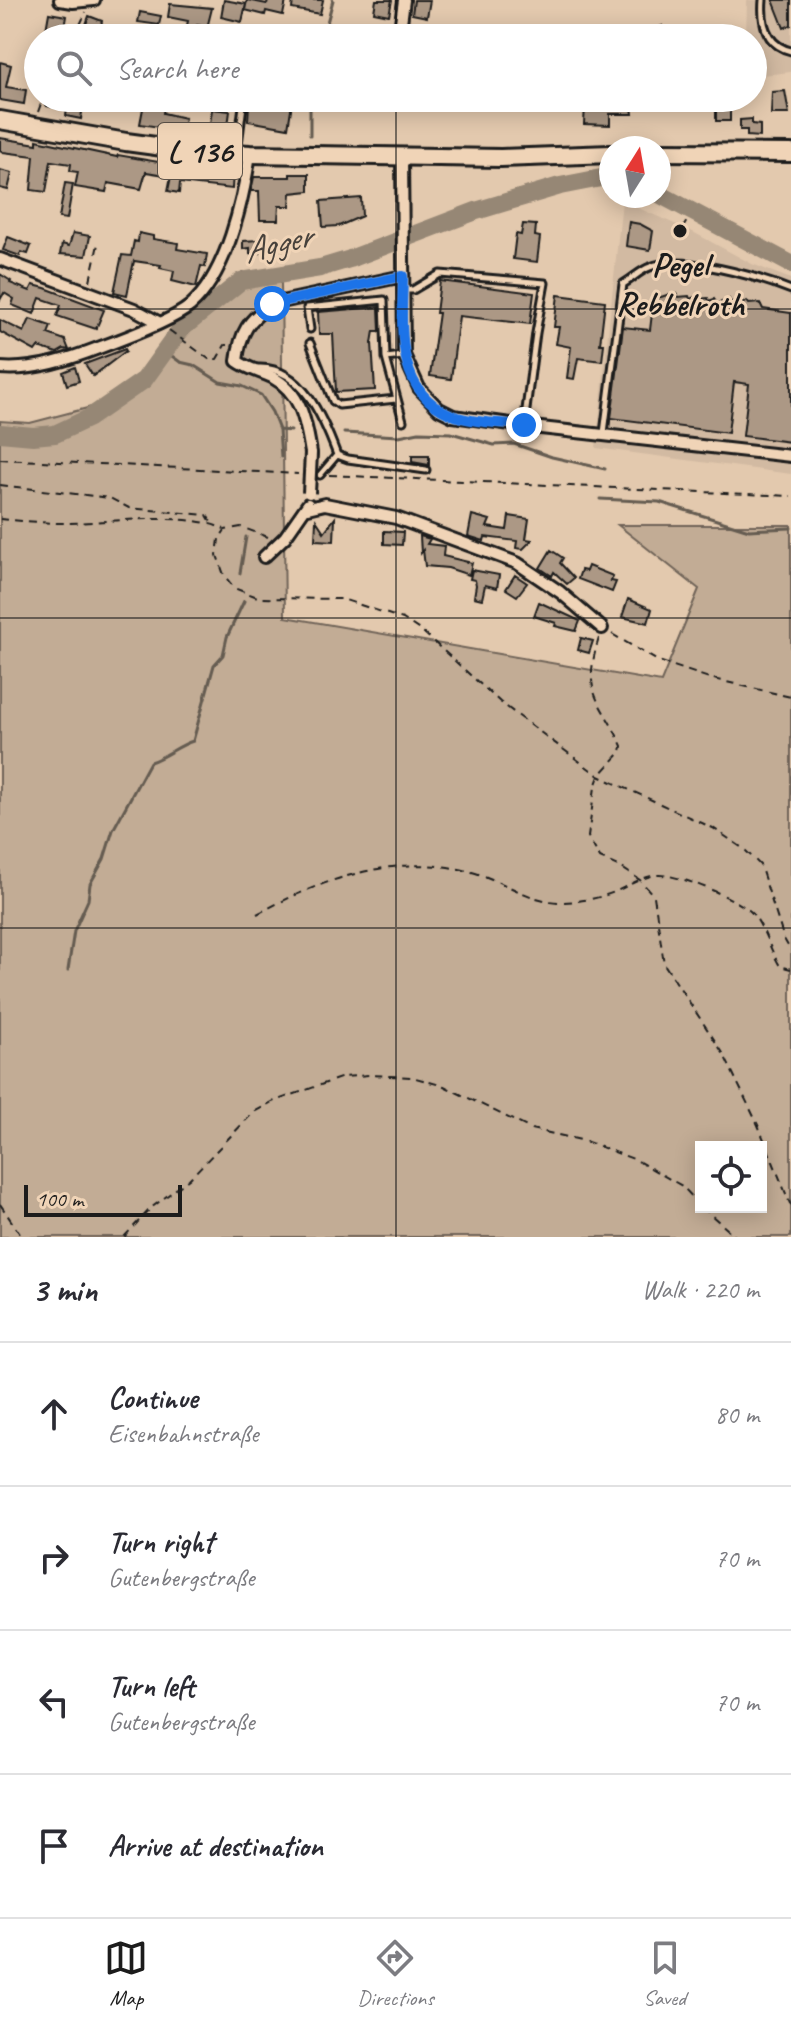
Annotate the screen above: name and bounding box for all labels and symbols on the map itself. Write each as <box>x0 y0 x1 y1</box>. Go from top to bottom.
road number: L 136 <box>158 123 242 179</box>
north arrow <box>599 136 671 208</box>
water label: Agger <box>238 211 322 274</box>
marker: Pegel Rebbelroth <box>671 222 689 240</box>
place label: Pegel Rebbelroth <box>616 243 746 325</box>
route start <box>254 286 290 322</box>
route end <box>506 407 542 443</box>
scale bar <box>24 1181 182 1217</box>

